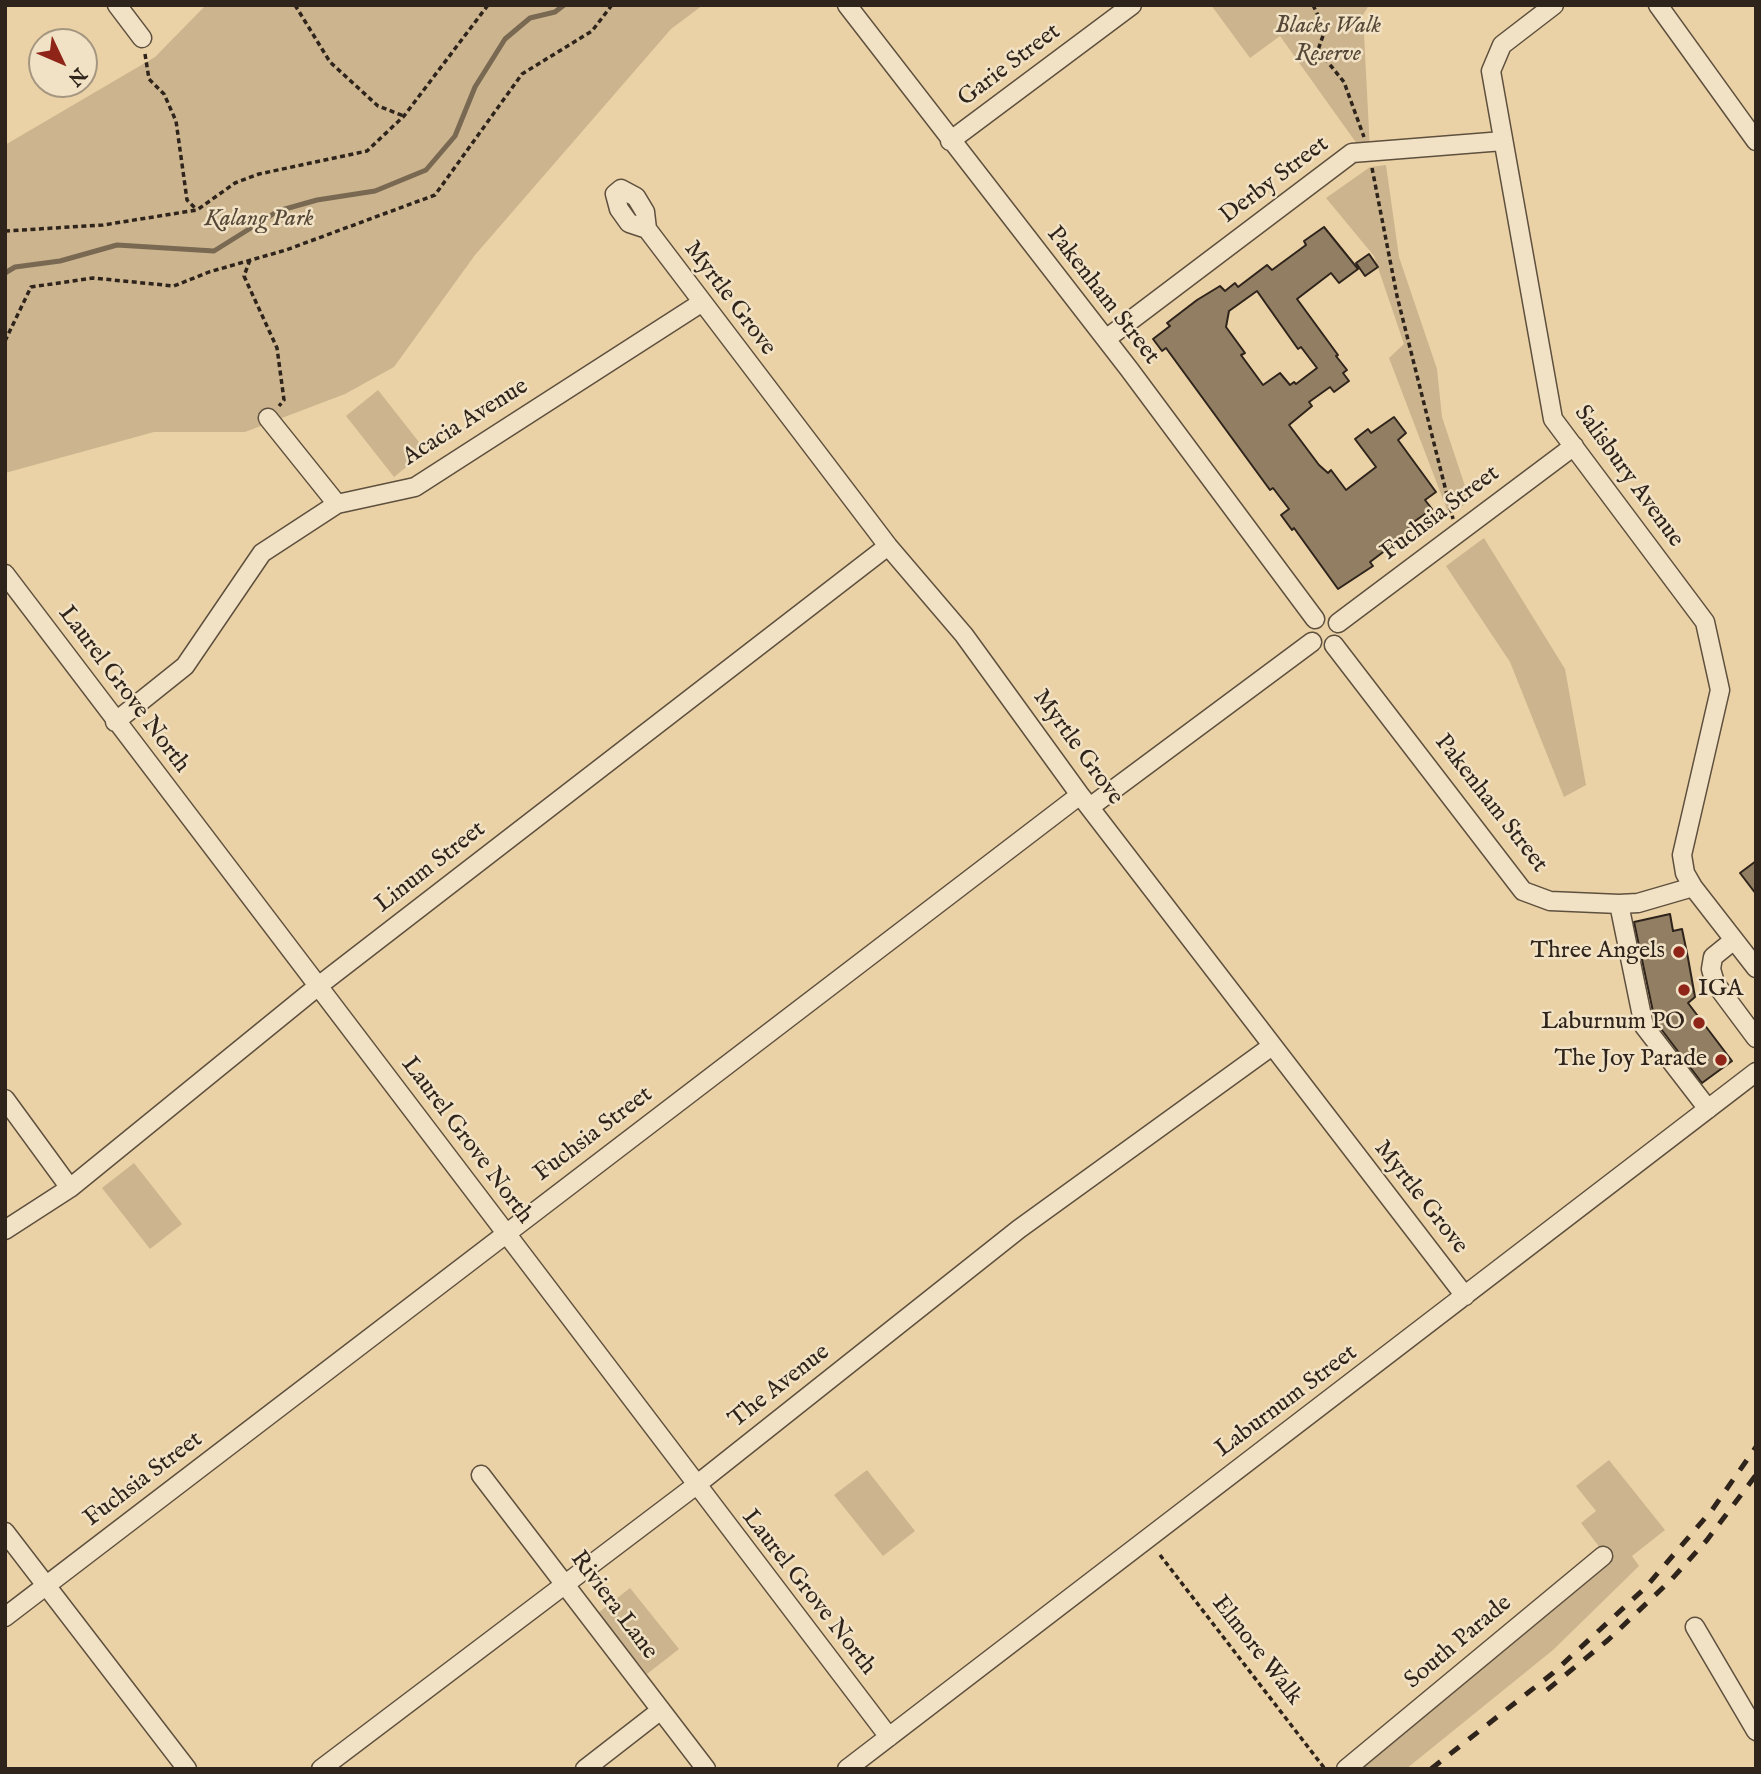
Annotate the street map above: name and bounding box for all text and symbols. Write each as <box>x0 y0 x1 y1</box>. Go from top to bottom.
park label: Blacks Walk Reserve <box>1275 13 1381 69</box>
street label: Garie Street <box>953 18 1067 114</box>
north arrow <box>28 28 98 98</box>
text: N <box>62 62 91 90</box>
street label: Derby Street <box>1215 131 1335 231</box>
park label: Kalang Park <box>204 206 314 234</box>
street label: Pakenham Street <box>1039 221 1165 371</box>
street label: Myrtle Grove <box>677 236 781 362</box>
street label: Acacia Avenue <box>398 373 534 473</box>
street label: Salisbury Avenue <box>1567 400 1689 554</box>
street label: Fuchsia Street <box>1376 460 1506 568</box>
street label: Laurel Grove North <box>51 601 195 779</box>
street label: Myrtle Grove <box>1025 685 1129 811</box>
street label: Pakenham Street <box>1427 729 1553 879</box>
street label: Linum Street <box>370 816 492 920</box>
place label: Three Angels <box>1531 938 1665 966</box>
marker: Three Angels <box>1671 944 1687 960</box>
place label: IGA <box>1698 976 1743 1004</box>
marker: IGA <box>1676 982 1692 998</box>
place label: Laburnum PO <box>1541 1009 1685 1037</box>
marker: Laburnum PO <box>1691 1015 1707 1031</box>
place label: The Joy Parade <box>1554 1046 1707 1074</box>
street label: Laurel Grove North <box>394 1052 538 1230</box>
marker: The Joy Parade <box>1713 1052 1729 1068</box>
street label: Fuchsia Street <box>529 1081 659 1189</box>
street label: Myrtle Grove <box>1367 1136 1473 1260</box>
street label: The Avenue <box>724 1339 836 1435</box>
street label: Laburnum Street <box>1210 1339 1364 1465</box>
street label: Fuchsia Street <box>79 1426 209 1534</box>
street label: Laurel Grove North <box>735 1505 881 1681</box>
street label: Riviera Lane <box>563 1546 663 1666</box>
street label: South Parade <box>1400 1590 1518 1696</box>
street label: Elmore Walk <box>1204 1591 1308 1711</box>

